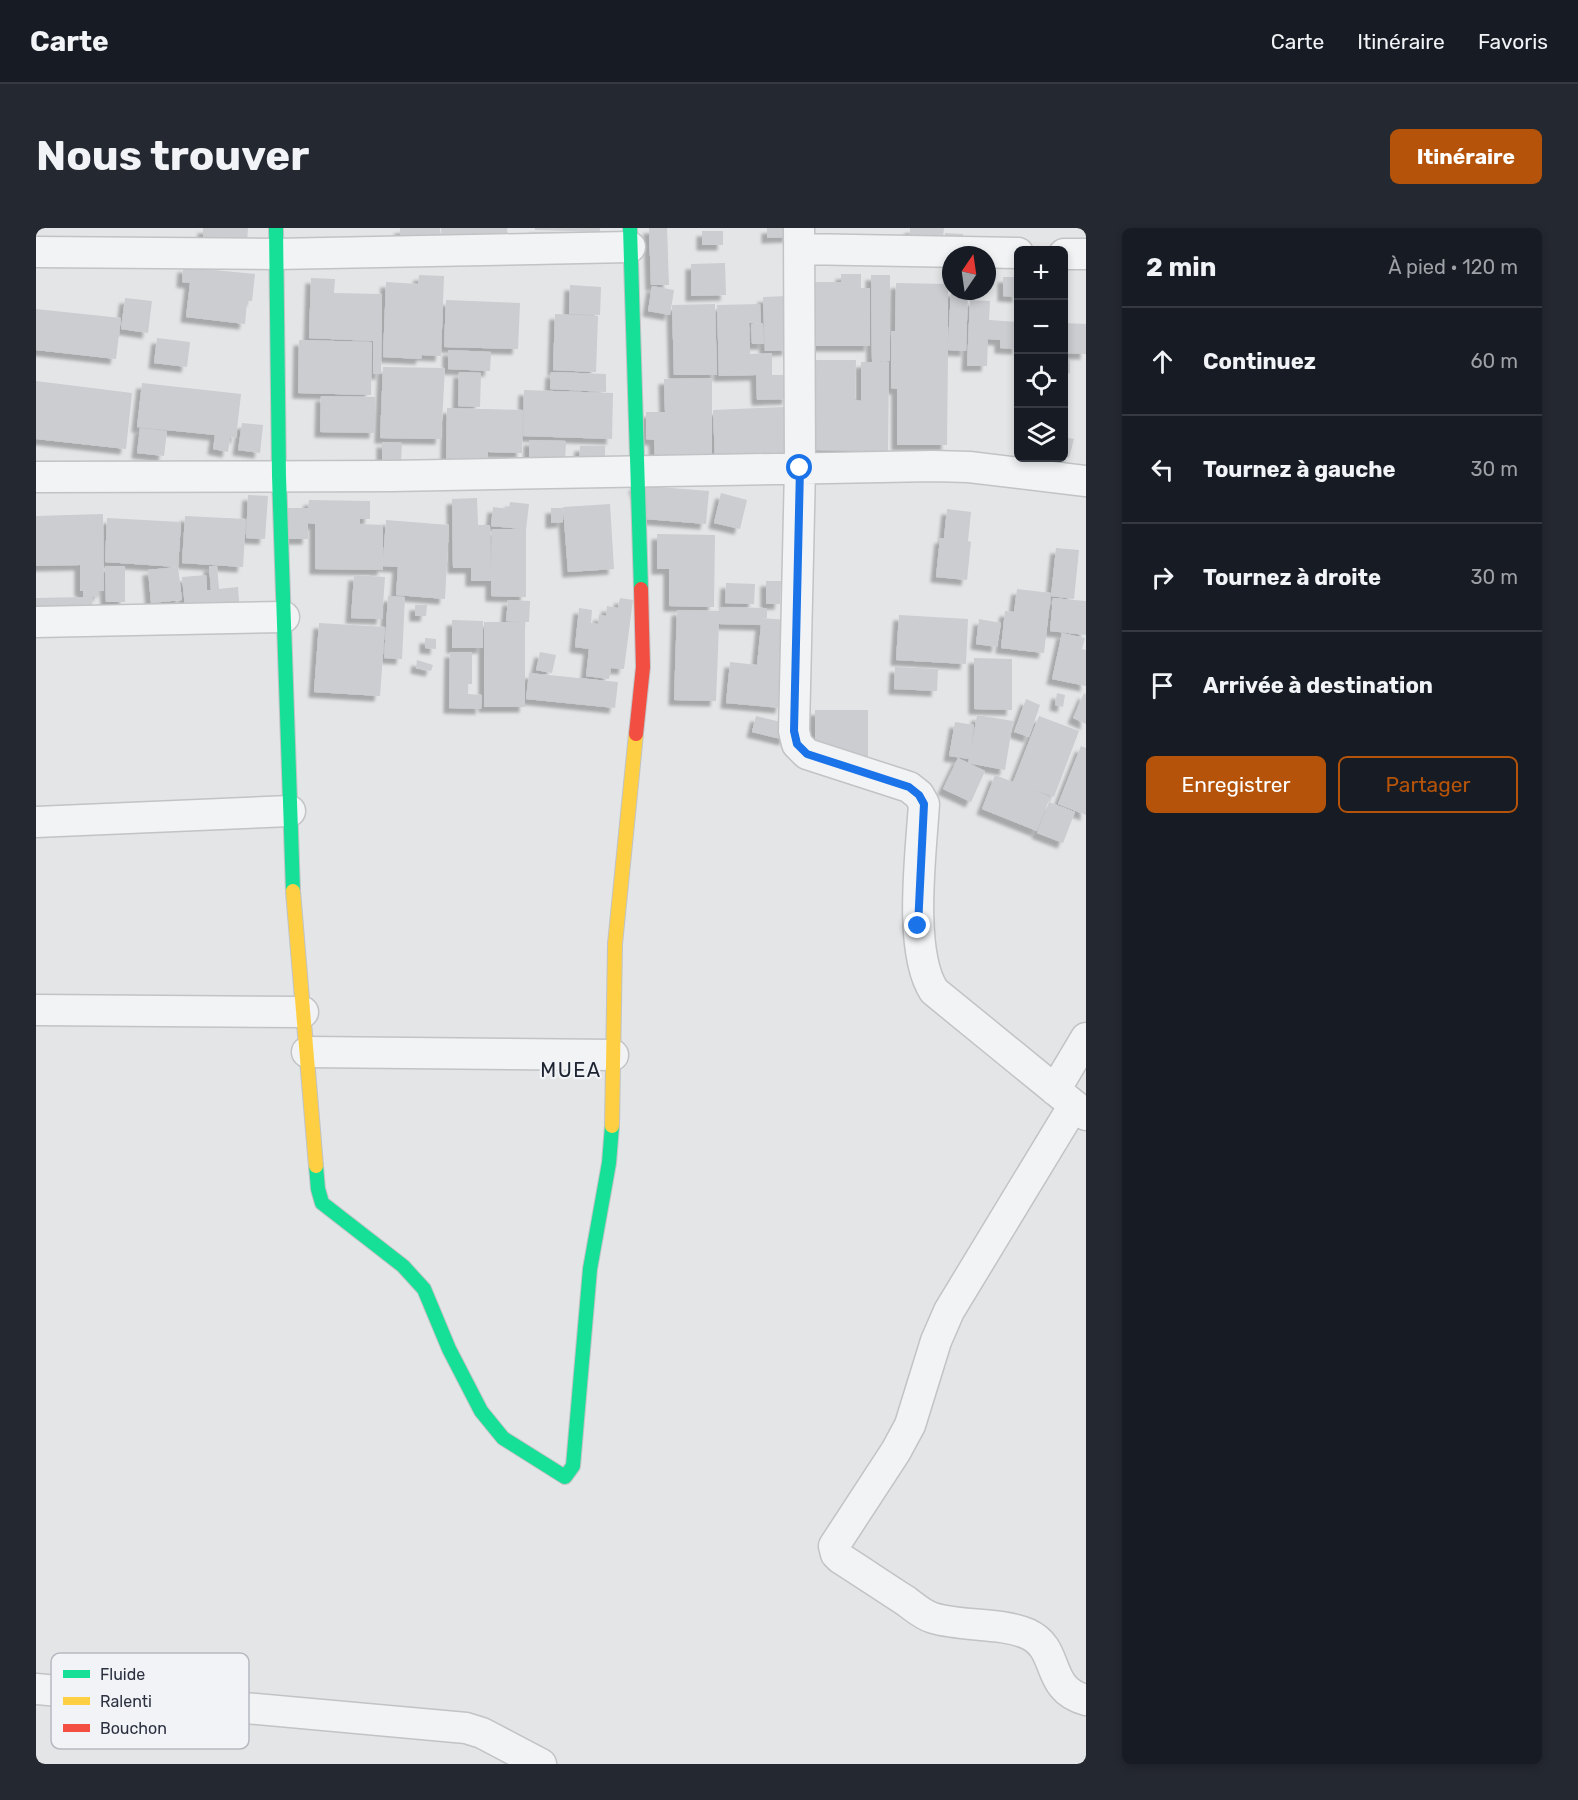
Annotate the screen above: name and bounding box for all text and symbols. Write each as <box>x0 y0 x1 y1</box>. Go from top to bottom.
text: Carte <box>30 25 109 58</box>
text: Carte <box>1271 29 1324 54</box>
text: Itinéraire <box>1357 29 1445 54</box>
text: Favoris <box>1478 29 1548 54</box>
button: Itinéraire <box>1390 129 1542 184</box>
text: Nous trouver <box>36 131 309 181</box>
north arrow <box>942 246 996 300</box>
map controls <box>1014 246 1068 462</box>
button: + <box>1014 246 1068 300</box>
text: 2 min <box>1146 252 1216 283</box>
text: À pied · 120 m <box>1388 255 1518 279</box>
button: − <box>1014 300 1068 354</box>
icon: ahead <box>1146 345 1179 378</box>
text: Continuez <box>1203 348 1316 375</box>
text: 60 m <box>1471 349 1518 373</box>
button: locate <box>1014 354 1068 408</box>
button: layers <box>1014 408 1068 462</box>
icon: left <box>1146 453 1179 486</box>
route start <box>786 454 812 480</box>
text: Tournez à gauche <box>1203 456 1396 483</box>
text: 30 m <box>1471 457 1518 481</box>
icon: right <box>1146 561 1179 594</box>
text: Tournez à droite <box>1203 564 1381 591</box>
text: 30 m <box>1471 565 1518 589</box>
icon: arrive <box>1146 669 1179 702</box>
text: Arrivée à destination <box>1203 672 1433 699</box>
button: Enregistrer <box>1146 756 1326 813</box>
button: Partager <box>1338 756 1518 813</box>
route end <box>904 912 930 938</box>
district label: MUEA <box>540 1058 602 1082</box>
legend <box>51 1653 249 1749</box>
text: Fluide <box>100 1665 145 1684</box>
text: Ralenti <box>100 1692 152 1711</box>
text: Bouchon <box>100 1719 167 1738</box>

